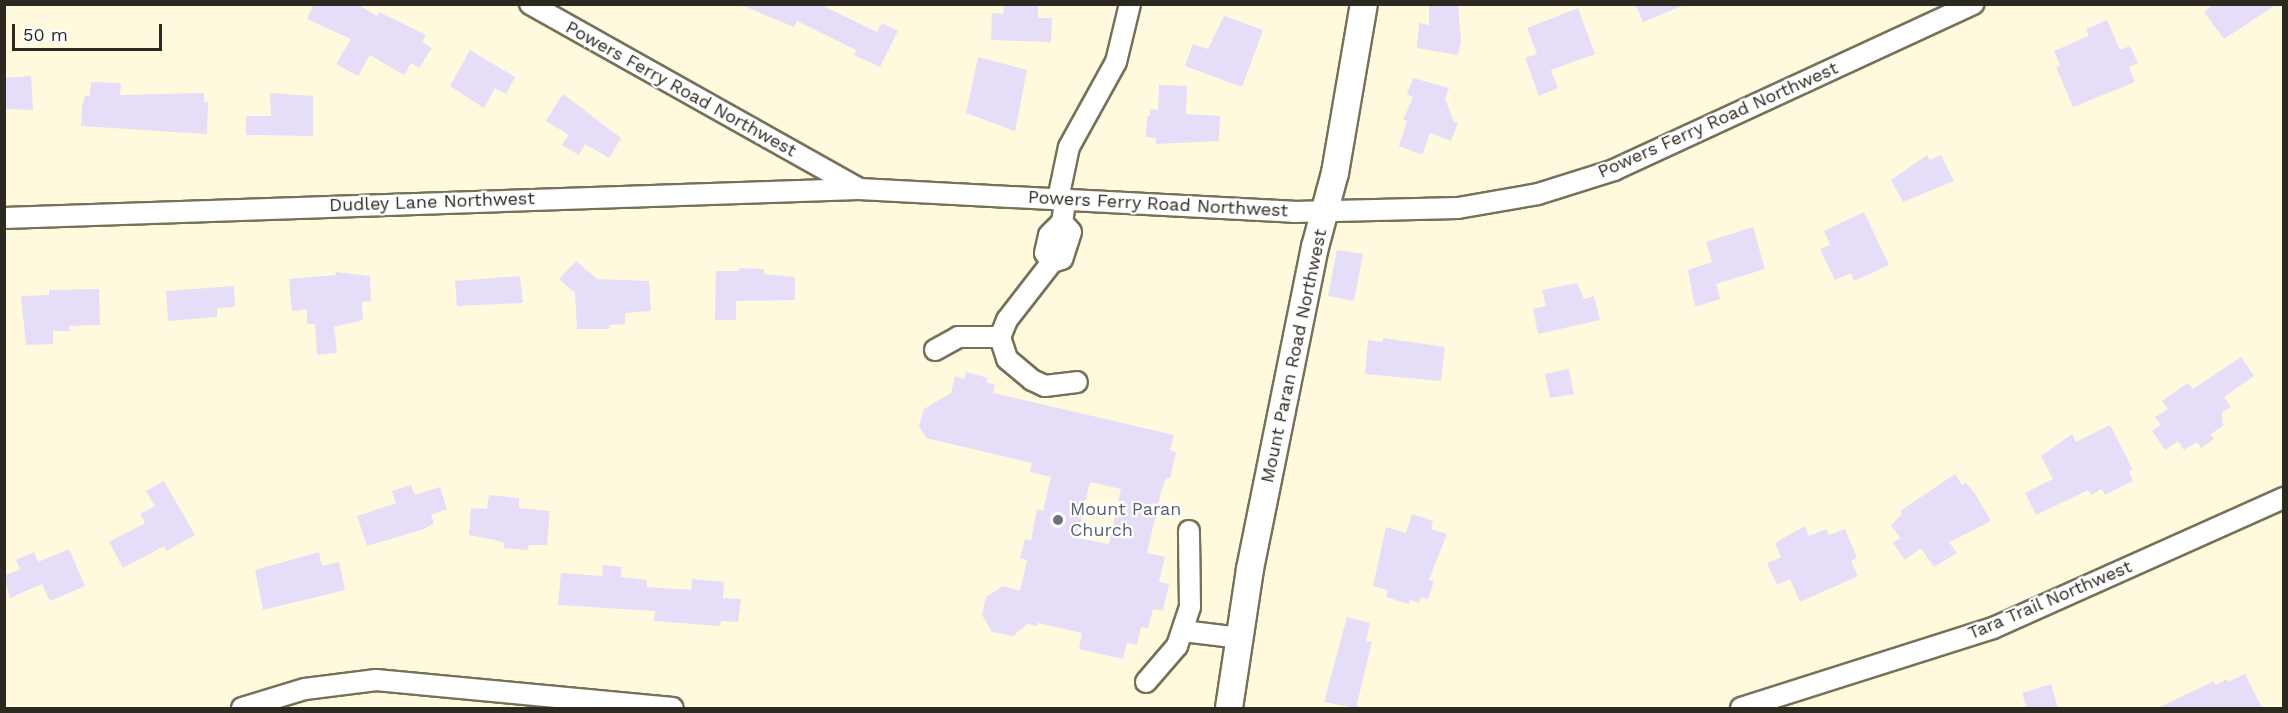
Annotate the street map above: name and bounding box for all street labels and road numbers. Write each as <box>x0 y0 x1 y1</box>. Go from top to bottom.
street label: Powers Ferry Road Northwest <box>562 16 800 162</box>
street label: Powers Ferry Road Northwest <box>1594 57 1842 183</box>
street label: Powers Ferry Road Northwest <box>1027 186 1289 222</box>
street label: Dudley Lane Northwest <box>329 188 535 216</box>
street label: Mount Paran Road Northwest <box>1257 227 1331 485</box>
street label: Tara Trail Northwest <box>1964 555 2136 645</box>

